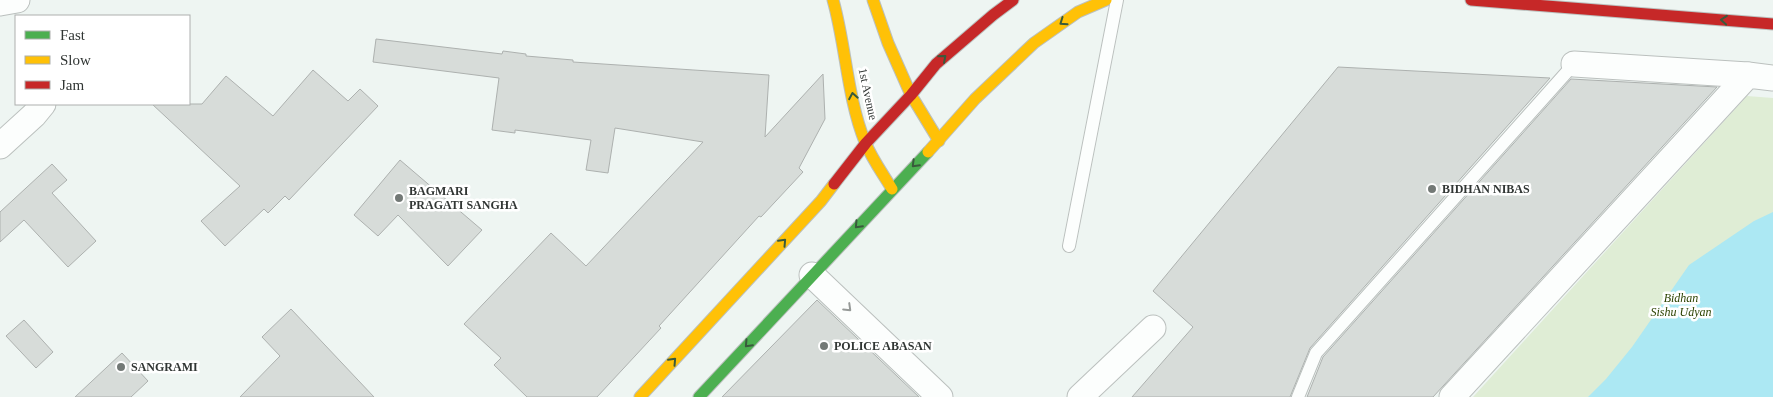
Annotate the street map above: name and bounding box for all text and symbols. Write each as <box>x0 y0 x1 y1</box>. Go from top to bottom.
legend <box>15 15 190 105</box>
one-way arrow <box>1720 15 1728 26</box>
one-way arrow <box>1060 17 1069 25</box>
text: Fast <box>60 27 86 43</box>
text: Slow <box>60 52 91 68</box>
one-way arrow <box>938 55 947 64</box>
street label: 1st Avenue <box>856 67 880 121</box>
text: Jam <box>60 77 84 93</box>
one-way arrow <box>849 92 859 101</box>
one-way arrow <box>912 159 921 168</box>
place label: BIDHAN NIBAS <box>1442 182 1530 196</box>
marker: BIDHAN NIBAS <box>1426 183 1438 195</box>
place label: BAGMARI PRAGATI SANGHA <box>409 184 518 212</box>
marker: BAGMARI PRAGATI SANGHA <box>393 192 405 204</box>
one-way arrow <box>855 219 864 228</box>
one-way arrow <box>777 238 786 247</box>
park label: Bidhan Sishu Udyan <box>1651 291 1712 319</box>
one-way arrow <box>842 302 851 311</box>
one-way arrow <box>745 338 754 347</box>
place label: POLICE ABASAN <box>834 339 932 353</box>
marker: POLICE ABASAN <box>818 340 830 352</box>
one-way arrow <box>667 358 676 367</box>
place label: SANGRAMI <box>131 360 198 374</box>
marker: SANGRAMI <box>115 361 127 373</box>

